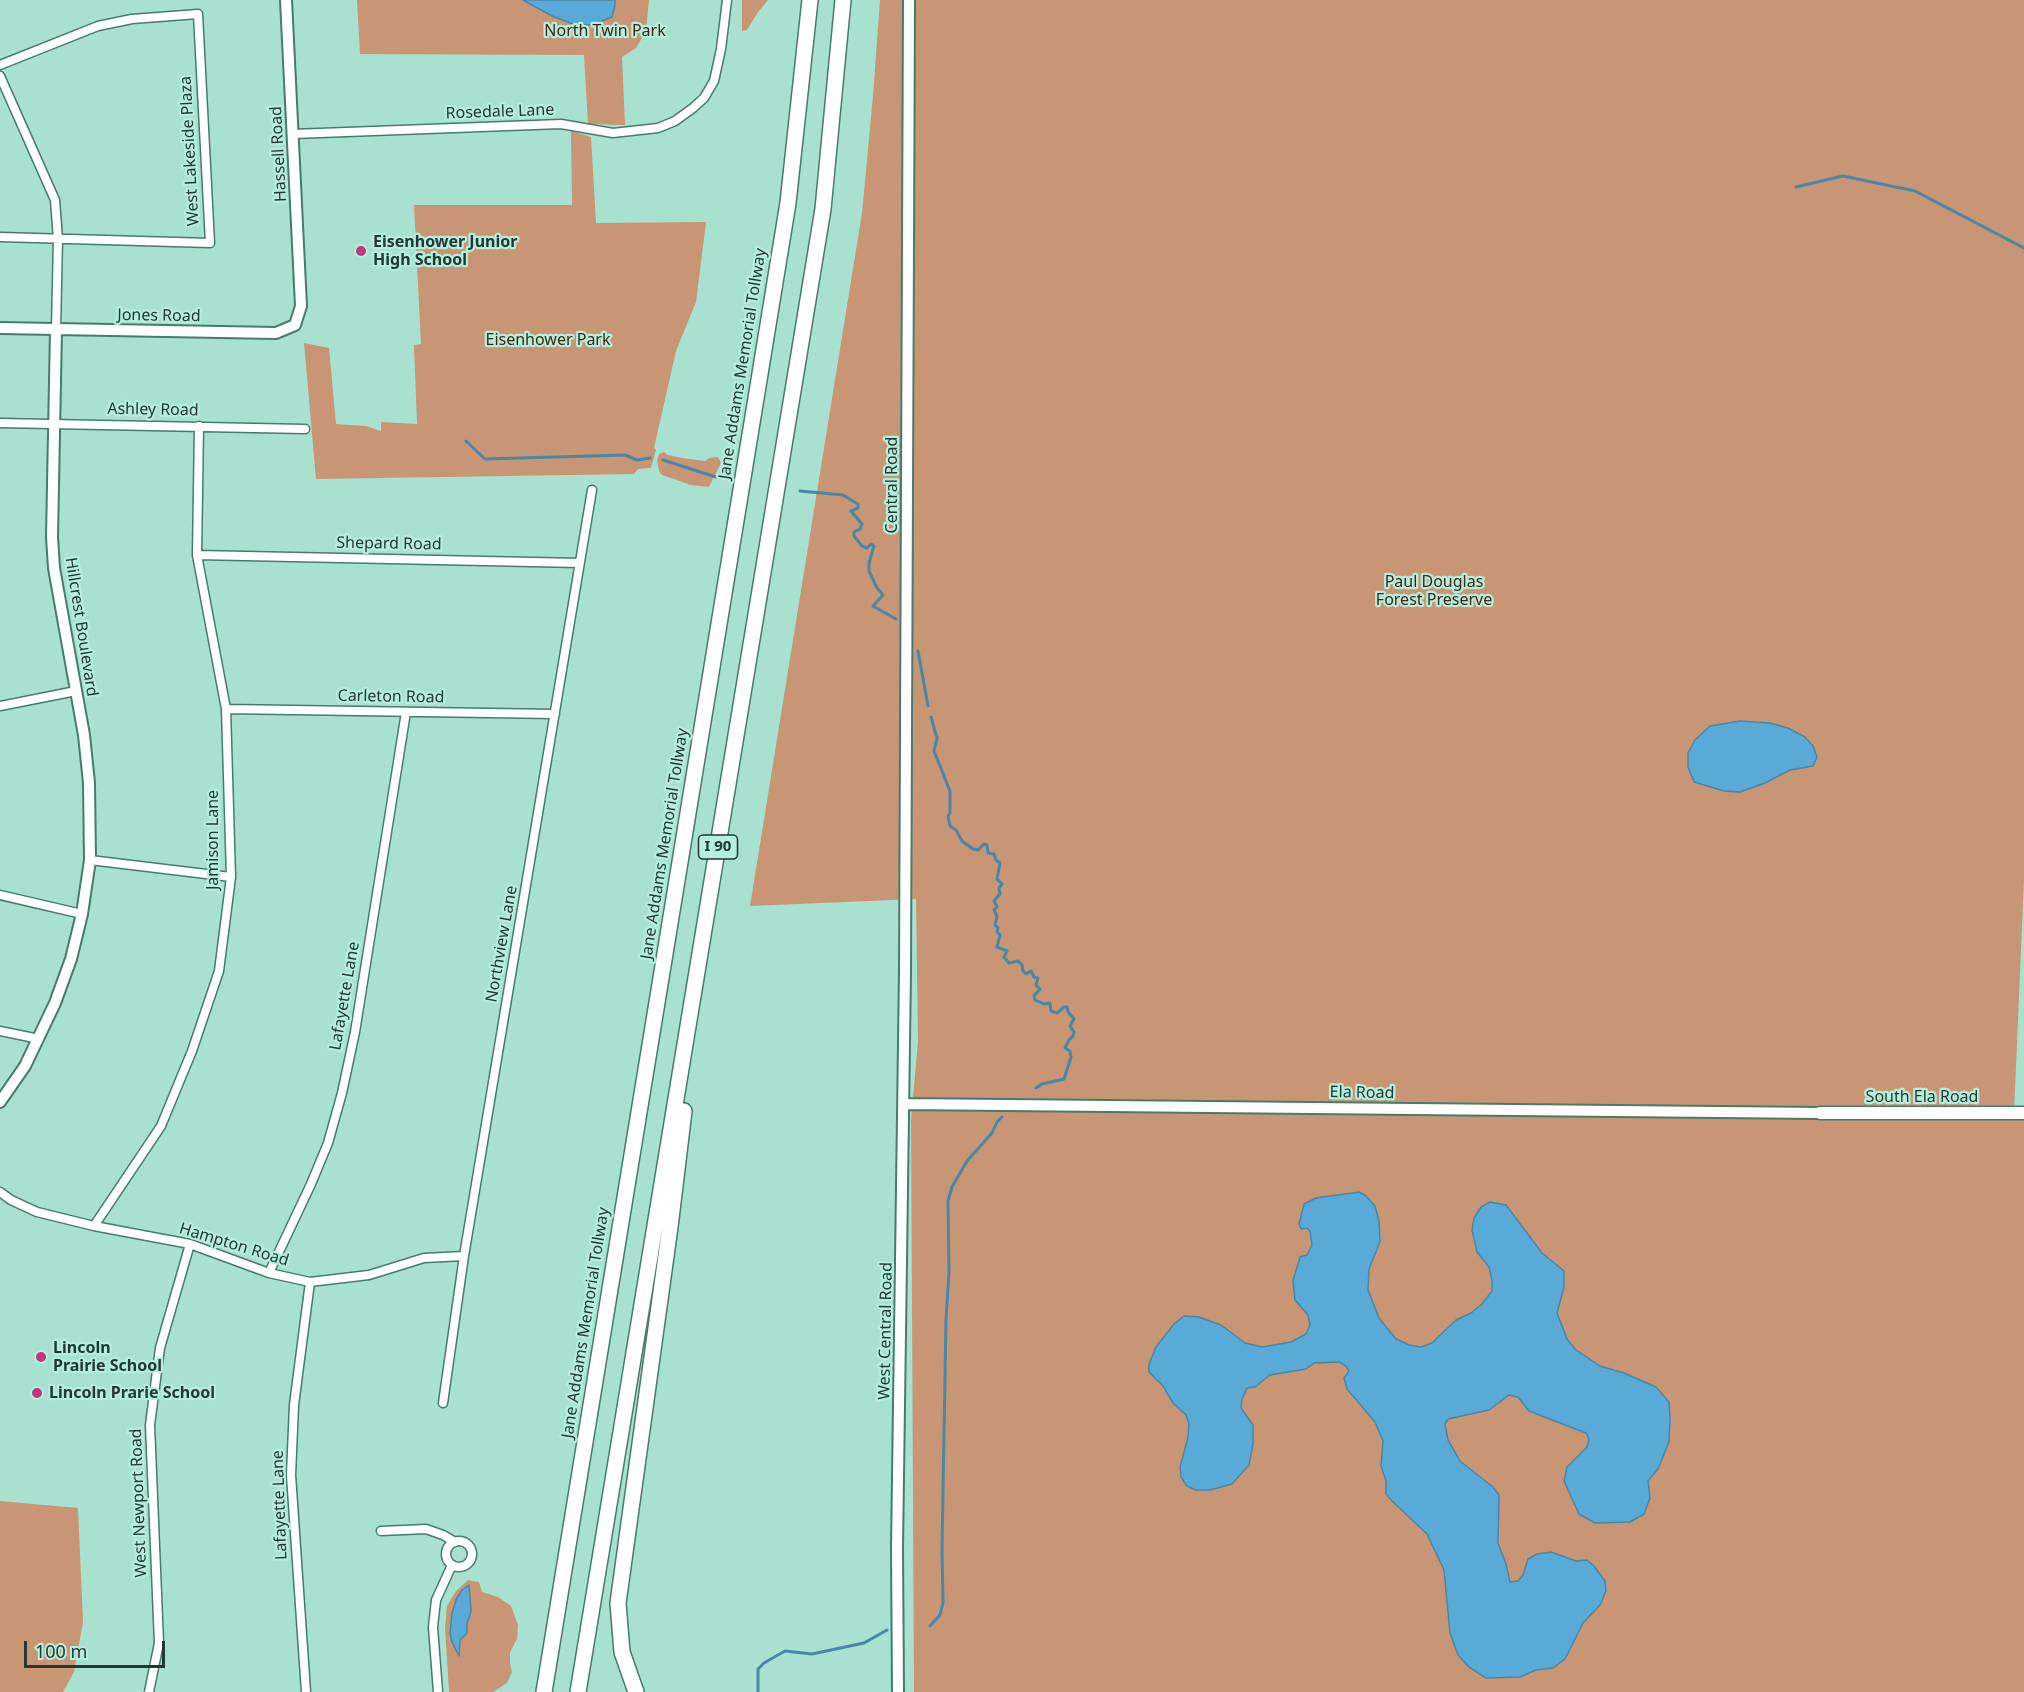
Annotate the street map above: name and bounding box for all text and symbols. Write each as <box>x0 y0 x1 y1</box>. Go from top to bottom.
park label: North Twin Park <box>544 21 666 41</box>
street label: West Lakeside Plaza <box>176 75 204 227</box>
street label: Rosedale Lane <box>445 101 555 123</box>
street label: Hassell Road <box>267 106 291 202</box>
place label: Eisenhower Junior High School <box>373 232 517 270</box>
marker: Eisenhower Junior High School <box>354 244 368 258</box>
street label: Jane Addams Memorial Tollway <box>715 247 771 481</box>
street label: Jones Road <box>117 306 201 326</box>
park label: Eisenhower Park <box>485 330 611 350</box>
street label: Ashley Road <box>107 400 199 420</box>
street label: Central Road <box>882 437 902 533</box>
street label: Shepard Road <box>336 533 442 555</box>
street label: Hillcrest Boulevard <box>61 556 101 698</box>
park label: Paul Douglas Forest Preserve <box>1376 572 1492 610</box>
street label: Carleton Road <box>337 686 445 708</box>
street label: Jane Addams Memorial Tollway <box>637 727 693 961</box>
street label: Jamison Lane <box>203 790 223 890</box>
road number: I 90 <box>698 835 738 859</box>
street label: Northview Lane <box>482 884 522 1004</box>
street label: Lafayette Lane <box>326 940 364 1052</box>
street label: Ela Road <box>1330 1083 1394 1103</box>
street label: South Ela Road <box>1866 1087 1978 1107</box>
street label: Jane Addams Memorial Tollway <box>558 1206 614 1440</box>
street label: Hampton Road <box>177 1219 291 1271</box>
street label: West Central Road <box>875 1262 897 1400</box>
place label: Lincoln Prairie School <box>53 1338 162 1376</box>
marker: Lincoln Prairie School <box>34 1350 48 1364</box>
place label: Lincoln Prarie School <box>49 1383 215 1403</box>
marker: Lincoln Prarie School <box>30 1386 44 1400</box>
street label: West Newport Road <box>127 1428 151 1578</box>
street label: Lafayette Lane <box>268 1450 292 1560</box>
scale bar <box>27 1629 168 1667</box>
text: 100 m <box>35 1639 87 1663</box>

